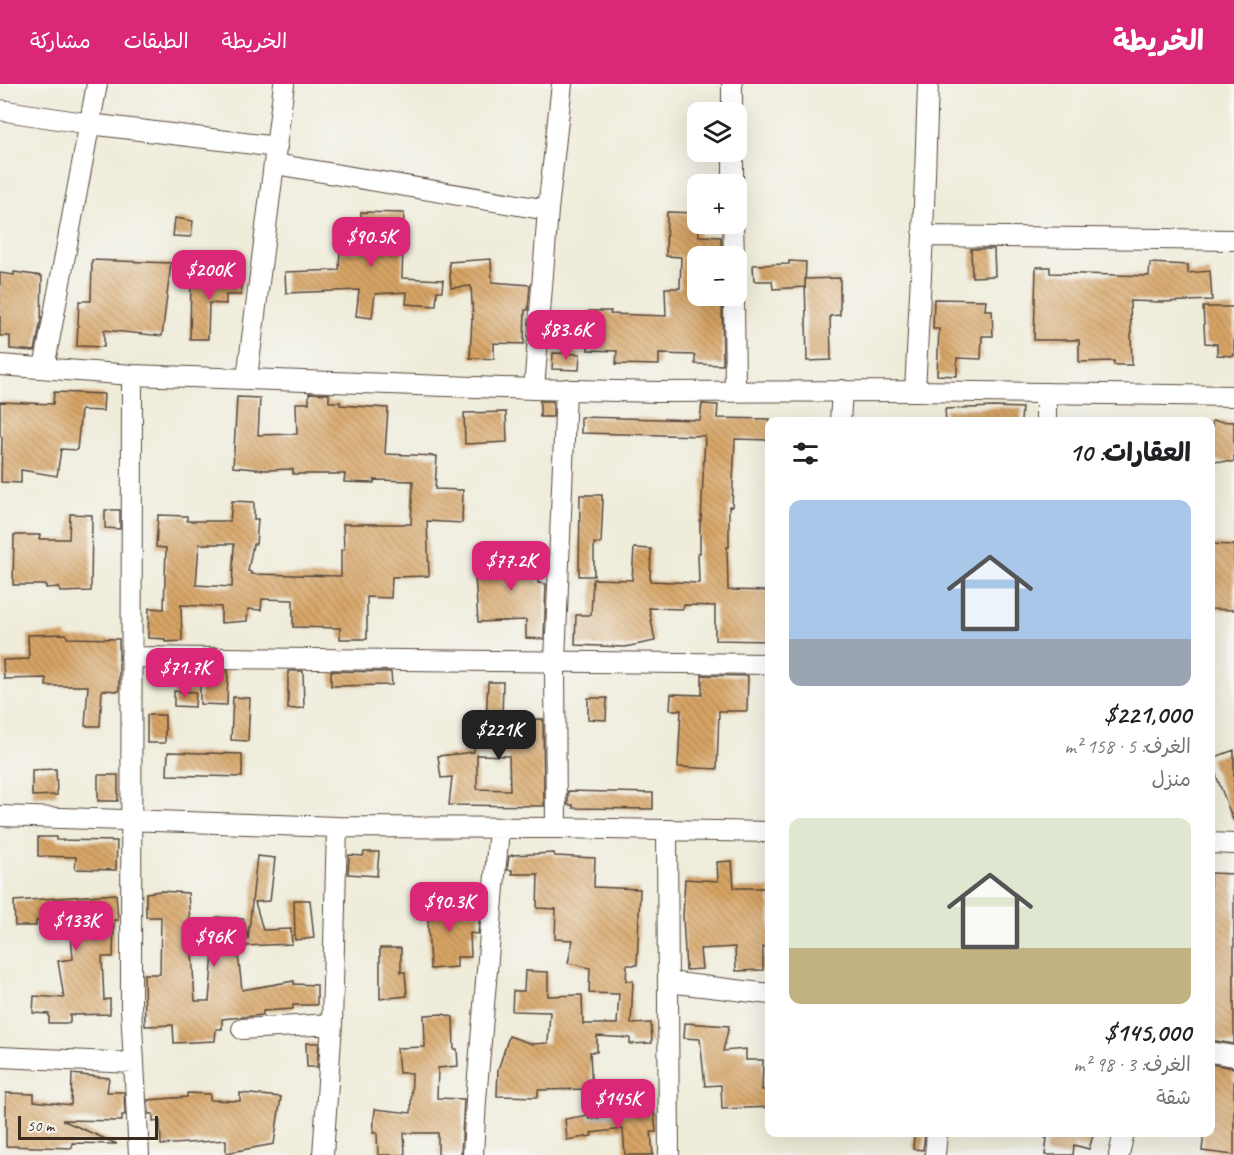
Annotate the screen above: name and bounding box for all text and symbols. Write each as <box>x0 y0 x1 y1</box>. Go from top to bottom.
text: الخريطة <box>1113 23 1204 58</box>
text: مشاركة <box>30 28 91 54</box>
text: الطبقات <box>124 28 189 54</box>
text: الخريطة <box>222 28 287 54</box>
map controls <box>687 102 747 306</box>
button: layers <box>687 102 747 162</box>
button: + <box>687 174 747 234</box>
pin: $90.5K <box>322 217 420 268</box>
text: $90.5K <box>346 224 396 249</box>
button: − <box>687 246 747 306</box>
pin: $200K <box>167 250 251 301</box>
text: $200K <box>186 257 232 282</box>
pin: $83.6K <box>517 310 615 361</box>
text: $83.6K <box>541 317 591 342</box>
text: العقارات: 10 <box>1069 436 1191 469</box>
icon: filters <box>789 437 822 470</box>
icon: home <box>936 539 1044 647</box>
pin: $77.2K <box>462 541 560 592</box>
text: $77.2K <box>486 548 536 573</box>
pin: $71.7K <box>136 648 234 699</box>
text: $71.7K <box>160 655 210 680</box>
text: $221,000 <box>1104 698 1191 731</box>
pin: $221K <box>457 710 541 761</box>
text: $221K <box>476 717 522 742</box>
text: الغرف: 5 · 158 m² <box>1064 734 1191 759</box>
text: منزل <box>1152 767 1191 792</box>
icon: home <box>936 857 1044 965</box>
pin: $90.3K <box>400 882 498 933</box>
text: $90.3K <box>424 889 474 914</box>
pin: $133K <box>34 901 118 952</box>
text: $133K <box>53 908 99 933</box>
pin: $96K <box>178 917 250 968</box>
text: $96K <box>195 924 233 949</box>
text: $145,000 <box>1104 1016 1191 1049</box>
text: الغرف: 3 · 98 m² <box>1073 1052 1191 1077</box>
pin: $145K <box>576 1079 660 1130</box>
text: شقة <box>1156 1085 1191 1110</box>
text: $145K <box>595 1086 641 1111</box>
scale bar <box>18 1113 158 1140</box>
text: 50 m <box>27 1116 54 1136</box>

